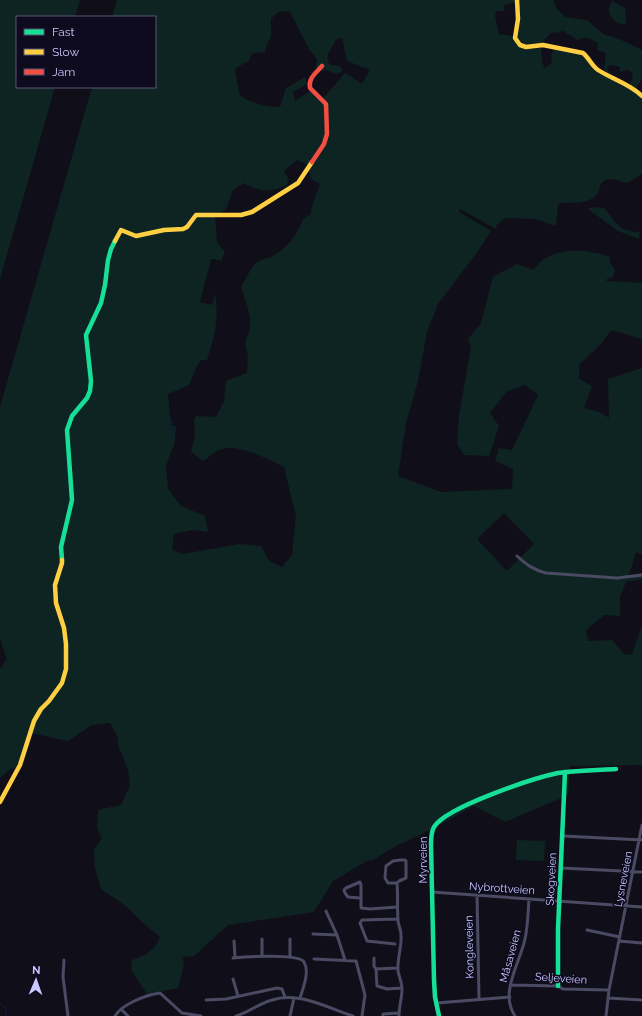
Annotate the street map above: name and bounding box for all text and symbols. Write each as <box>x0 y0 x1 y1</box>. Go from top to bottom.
legend <box>16 16 156 88</box>
text: Fast <box>52 25 75 39</box>
text: Slow <box>52 45 79 59</box>
text: Jam <box>52 65 75 79</box>
street label: Myrveien <box>417 837 430 883</box>
street label: Lysneveien <box>612 850 635 908</box>
street label: Skogveien <box>544 852 559 906</box>
street label: Nybrottveien <box>469 880 535 897</box>
street label: Kongleveien <box>462 915 477 979</box>
street label: Måsaveien <box>497 928 524 984</box>
north arrow <box>16 960 56 1000</box>
text: N <box>32 964 41 977</box>
street label: Seljeveien <box>534 970 588 987</box>

